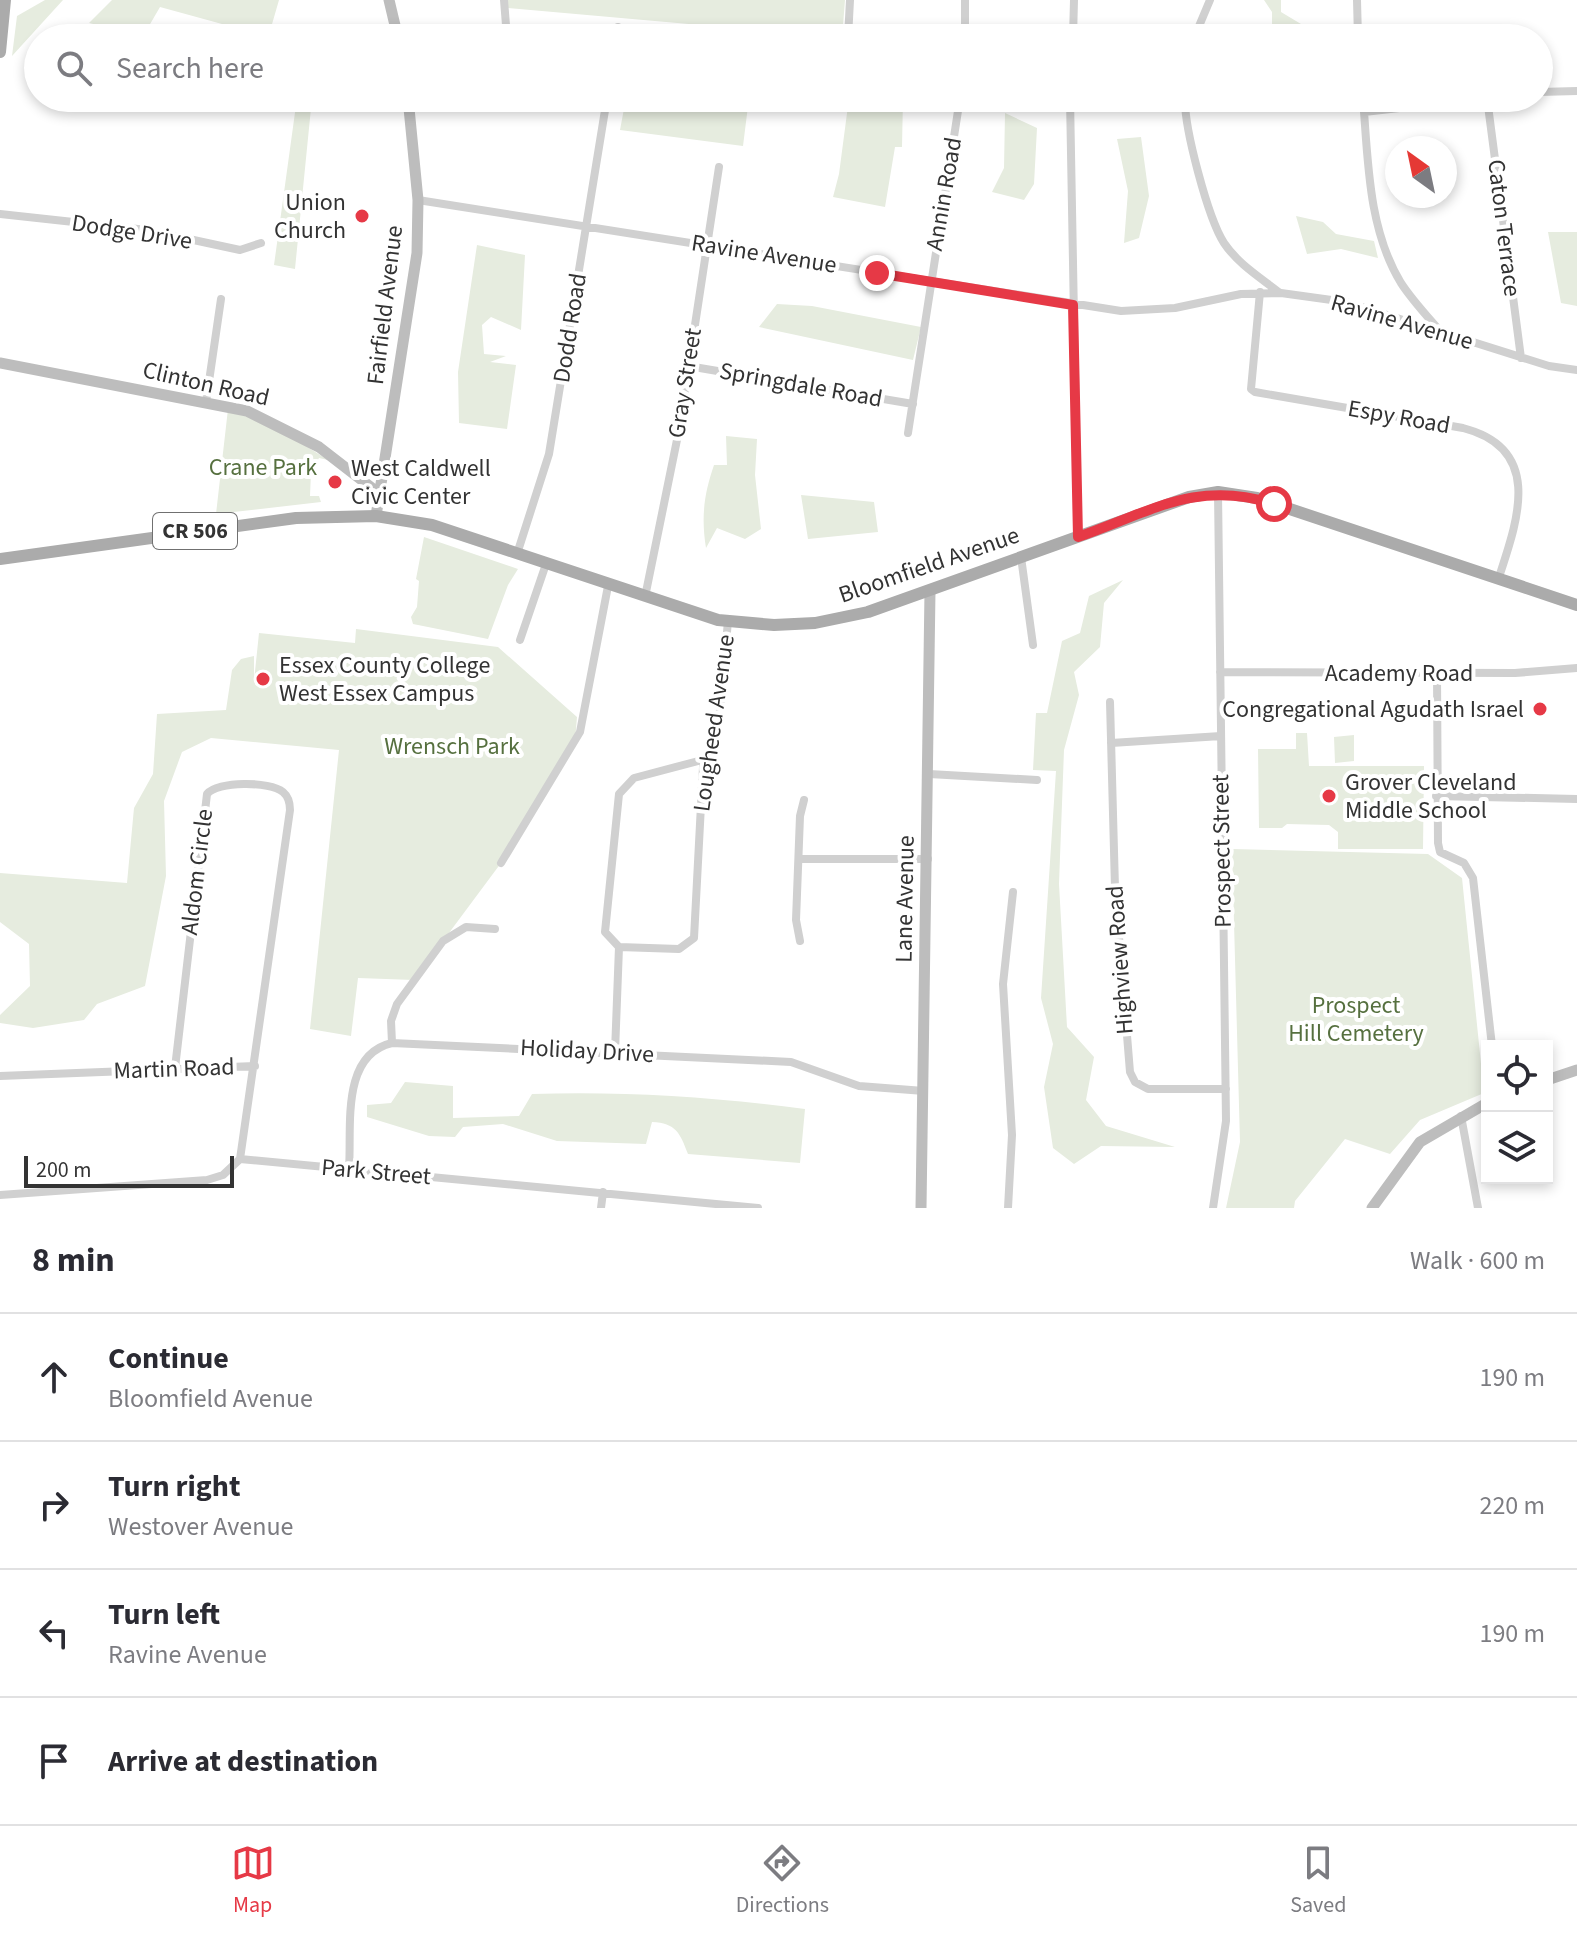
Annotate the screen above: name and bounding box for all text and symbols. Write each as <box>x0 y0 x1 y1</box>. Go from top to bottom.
search box <box>24 24 1553 112</box>
icon: search <box>52 46 96 90</box>
text: Search here <box>116 47 264 90</box>
street label: Annin Road <box>917 135 971 253</box>
north arrow <box>1385 136 1457 208</box>
street label: Caton Terrace <box>1478 157 1530 299</box>
place label: Union Church <box>274 185 346 248</box>
street label: Dodge Drive <box>69 205 195 259</box>
marker: Union Church <box>353 207 371 225</box>
street label: Fairfield Avenue <box>358 223 412 387</box>
street label: Ravine Avenue <box>689 225 839 283</box>
route end <box>859 255 895 291</box>
street label: Dodd Road <box>544 271 596 385</box>
street label: Ravine Avenue <box>1327 285 1477 359</box>
street label: Gray Street <box>659 326 711 440</box>
street label: Clinton Road <box>139 352 273 416</box>
street label: Springdale Road <box>717 353 885 417</box>
street label: Espy Road <box>1345 391 1453 443</box>
park label: Crane Park <box>209 450 317 485</box>
place label: West Caldwell Civic Center <box>351 451 491 514</box>
marker: West Caldwell Civic Center <box>326 473 344 491</box>
route start <box>1256 486 1292 522</box>
road number: CR 506 <box>153 513 237 549</box>
street label: Bloomfield Avenue <box>834 518 1024 612</box>
street label: Lougheed Avenue <box>684 632 744 814</box>
place label: Essex County College West Essex Campus <box>279 648 490 711</box>
street label: Academy Road <box>1325 656 1473 691</box>
marker: Essex County College West Essex Campus <box>254 670 272 688</box>
place label: Congregational Agudath Israel <box>1222 692 1524 727</box>
marker: Congregational Agudath Israel <box>1531 700 1549 718</box>
park label: Wrensch Park <box>384 729 520 764</box>
place label: Grover Cleveland Middle School <box>1345 765 1517 828</box>
street label: Prospect Street <box>1203 774 1241 928</box>
marker: Grover Cleveland Middle School <box>1320 787 1338 805</box>
street label: Aldom Circle <box>172 807 222 937</box>
street label: Lane Avenue <box>886 835 924 963</box>
street label: Highview Road <box>1097 884 1143 1036</box>
park label: Prospect Hill Cemetery <box>1288 988 1424 1051</box>
street label: Holiday Drive <box>519 1030 655 1072</box>
map controls <box>1481 1040 1553 1184</box>
button: locate <box>1481 1040 1553 1112</box>
street label: Martin Road <box>113 1049 235 1089</box>
button: layers <box>1481 1112 1553 1184</box>
street label: Park Street <box>320 1150 432 1194</box>
scale bar <box>24 1152 234 1188</box>
text: 200 m <box>36 1154 91 1186</box>
text: 8 min <box>32 1236 115 1285</box>
text: Walk · 600 m <box>1410 1242 1545 1279</box>
text: Continue <box>108 1337 229 1380</box>
icon: ahead <box>32 1355 76 1399</box>
text: 190 m <box>1479 1359 1545 1396</box>
text: Bloomfield Avenue <box>108 1380 313 1417</box>
text: Turn right <box>108 1465 240 1508</box>
icon: right <box>32 1483 76 1527</box>
text: 220 m <box>1479 1487 1545 1524</box>
text: Westover Avenue <box>108 1508 293 1545</box>
text: Turn left <box>108 1593 220 1636</box>
icon: left <box>32 1611 76 1655</box>
text: 190 m <box>1479 1615 1545 1652</box>
text: Ravine Avenue <box>108 1636 267 1673</box>
icon: arrive <box>32 1739 76 1783</box>
text: Arrive at destination <box>108 1740 378 1783</box>
tab: Map <box>231 1841 275 1921</box>
tab: Directions <box>736 1841 829 1921</box>
tab: Saved <box>1290 1841 1346 1921</box>

